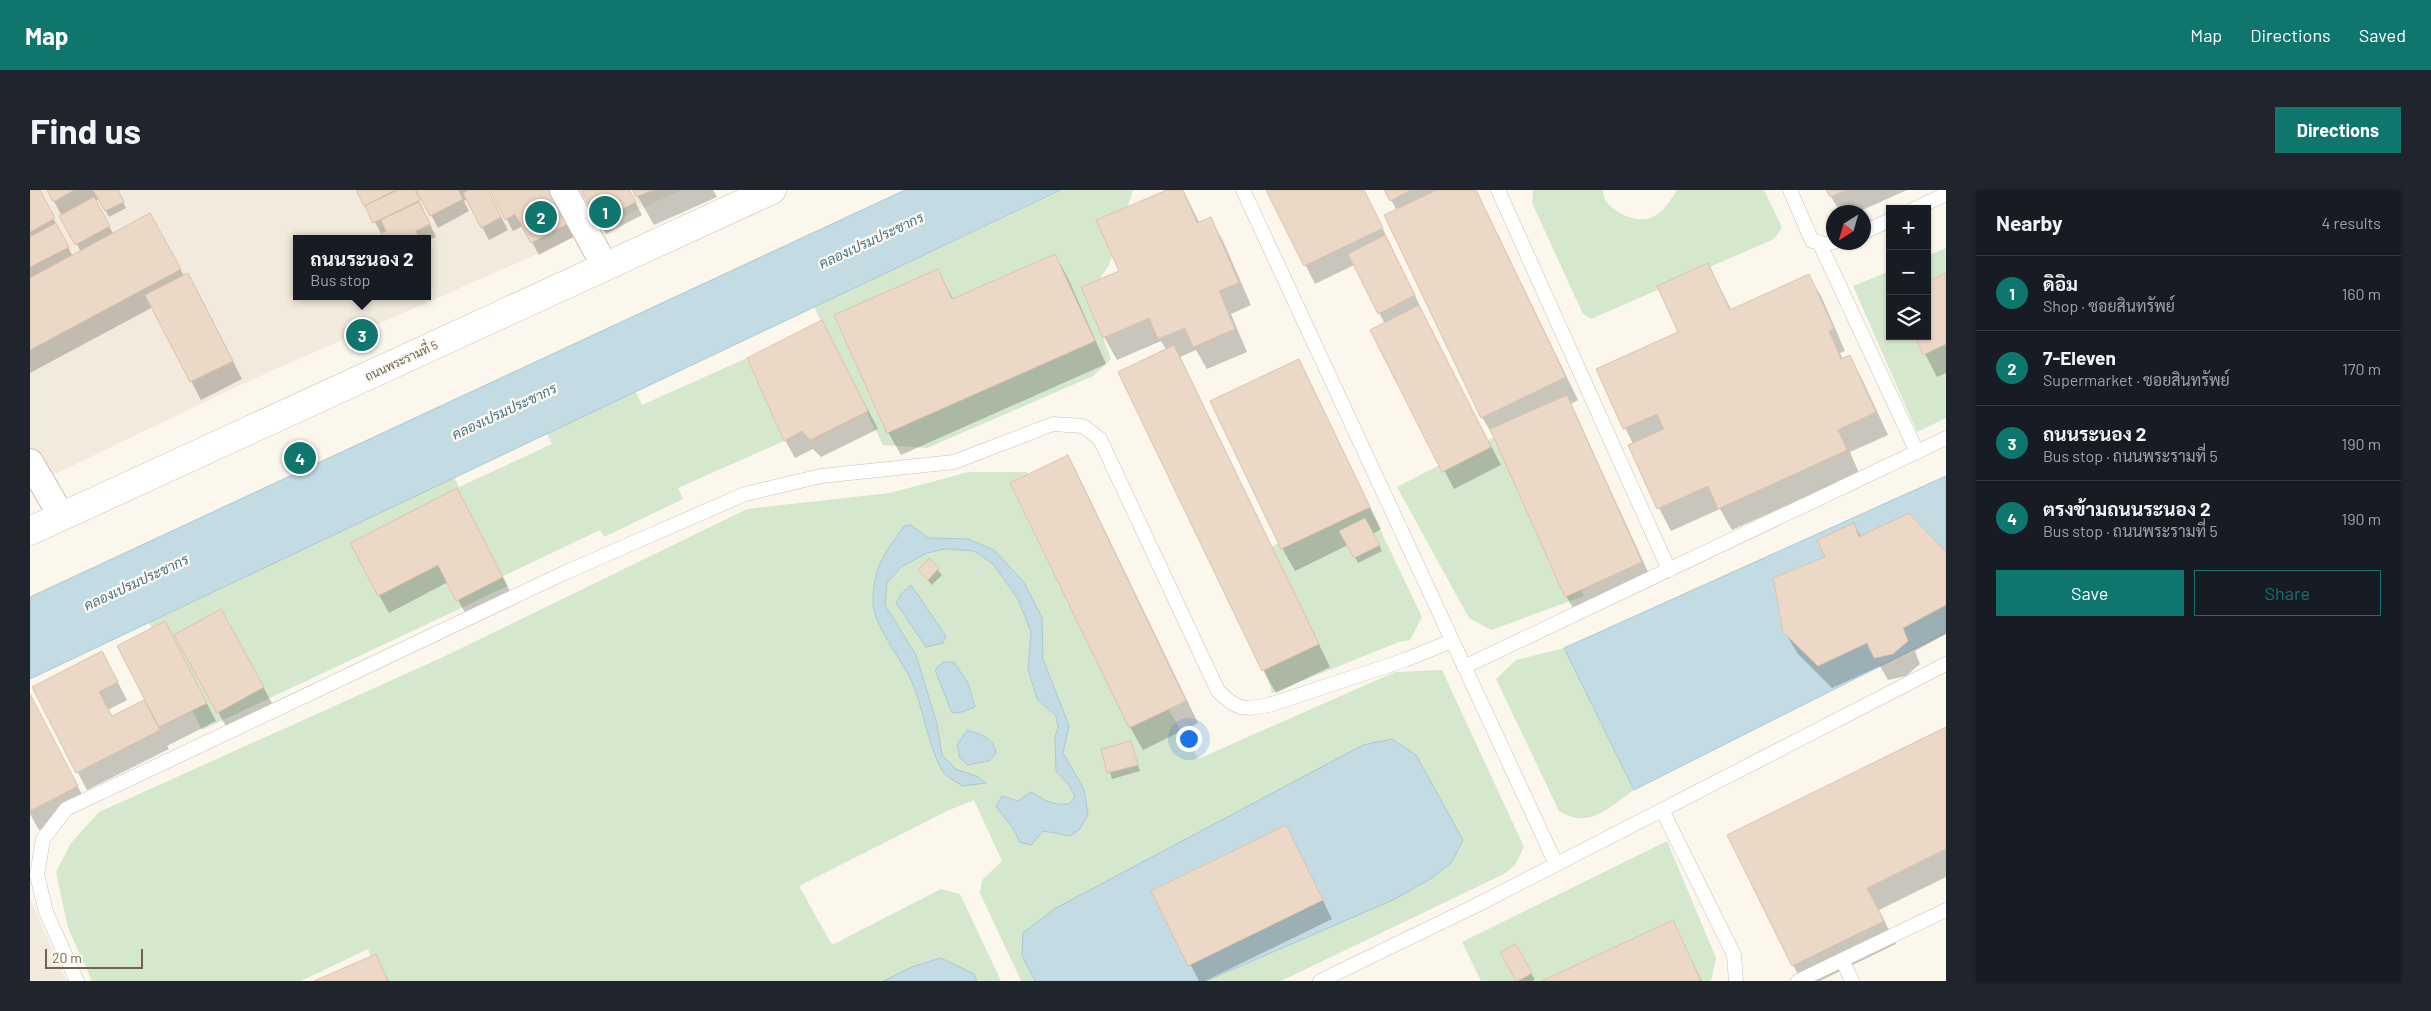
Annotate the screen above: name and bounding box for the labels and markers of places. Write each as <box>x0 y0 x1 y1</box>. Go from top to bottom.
pin: 1 <box>589 193 621 231</box>
pin: 2 <box>525 198 557 236</box>
pin: 3 <box>346 316 378 354</box>
pin: 4 <box>284 439 316 477</box>

